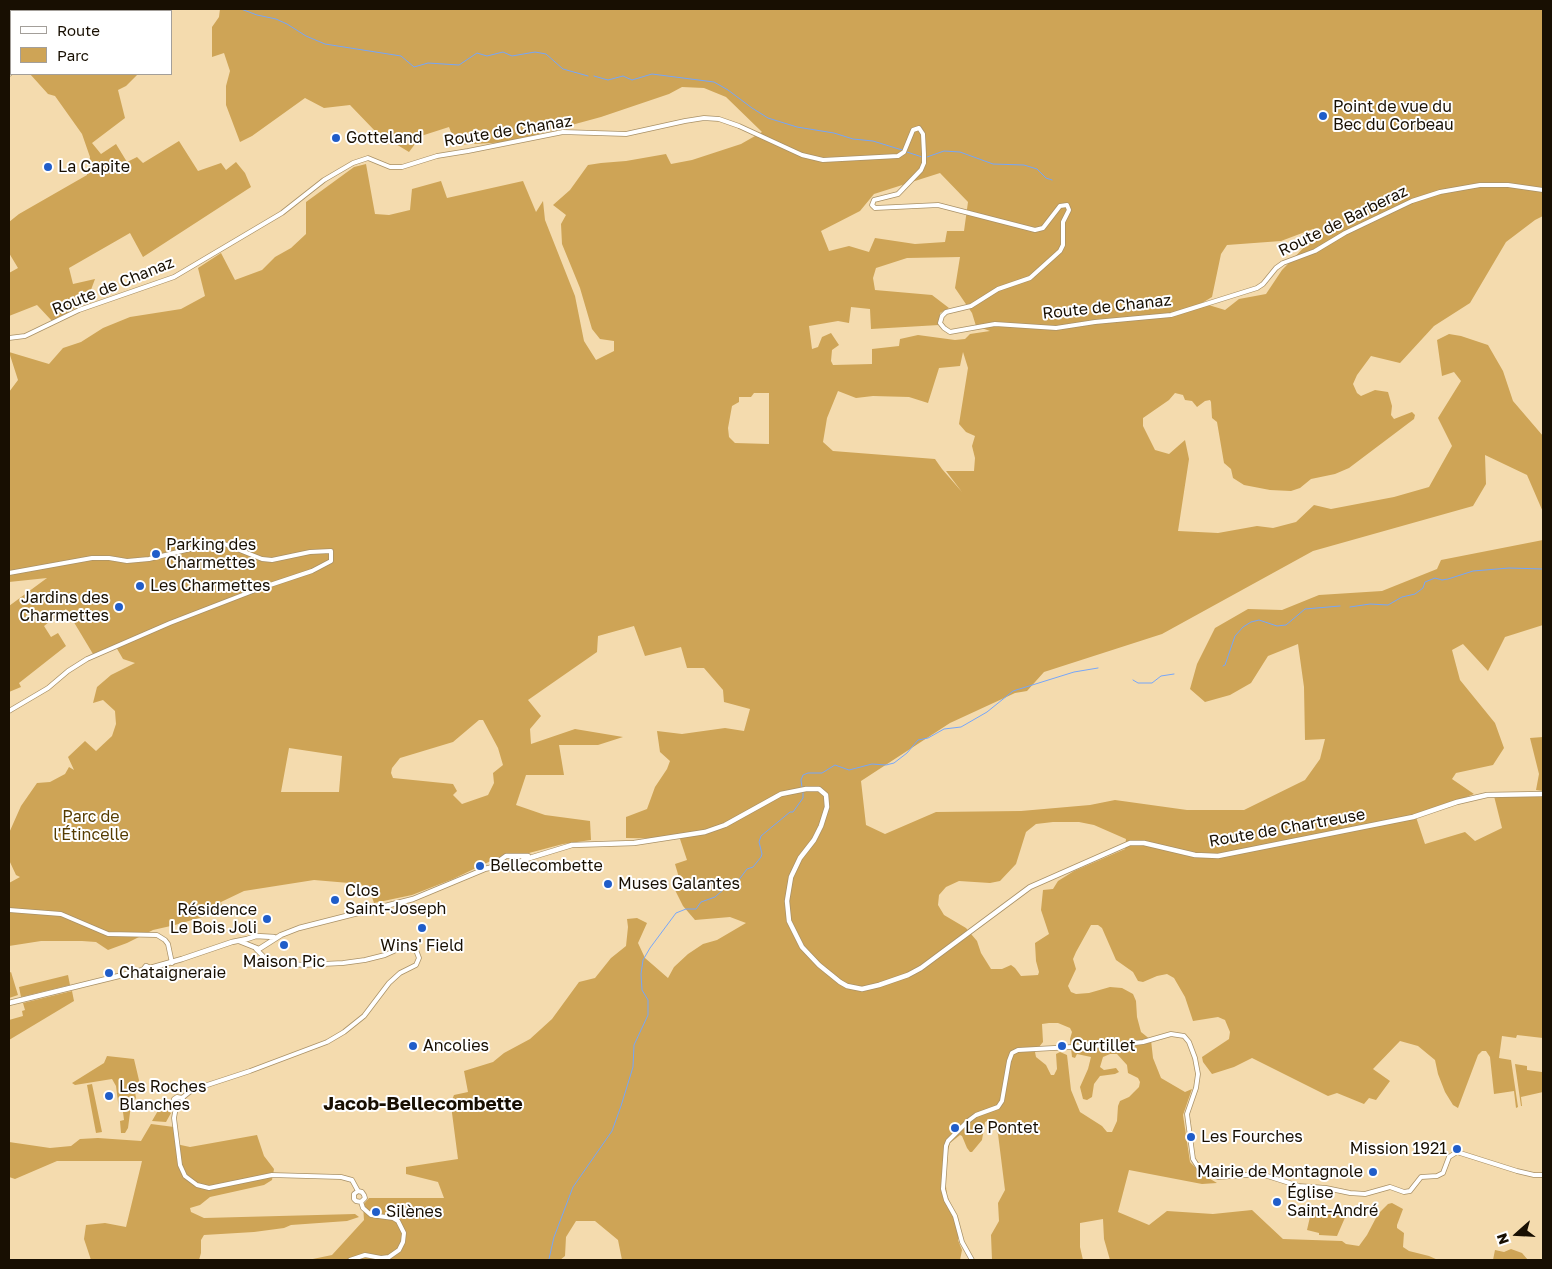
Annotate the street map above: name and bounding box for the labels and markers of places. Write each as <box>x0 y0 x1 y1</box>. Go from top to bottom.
place label: Point de vue du Bec du Corbeau <box>1333 97 1454 135</box>
marker: Point de vue du Bec du Corbeau <box>1317 110 1329 122</box>
place label: Gotteland <box>346 128 423 148</box>
marker: Gotteland <box>330 132 342 144</box>
place label: La Capite <box>58 157 130 177</box>
marker: La Capite <box>42 161 54 173</box>
place label: Parking des Charmettes <box>166 535 256 573</box>
marker: Parking des Charmettes <box>150 548 162 560</box>
place label: Les Charmettes <box>150 576 271 596</box>
marker: Les Charmettes <box>134 580 146 592</box>
place label: Jardins des Charmettes <box>19 588 109 626</box>
marker: Jardins des Charmettes <box>113 601 125 613</box>
place label: Bellecombette <box>490 856 603 876</box>
marker: Bellecombette <box>474 860 486 872</box>
place label: Muses Galantes <box>618 874 740 894</box>
marker: Muses Galantes <box>602 878 614 890</box>
place label: Clos Saint-Joseph <box>345 881 446 919</box>
marker: Clos Saint-Joseph <box>329 894 341 906</box>
place label: Résidence Le Bois Joli <box>170 900 257 938</box>
marker: Résidence Le Bois Joli <box>261 913 273 925</box>
marker: Wins' Field <box>416 922 428 934</box>
place label: Wins' Field <box>380 936 464 956</box>
marker: Maison Pic <box>278 939 290 951</box>
place label: Maison Pic <box>243 952 325 972</box>
place label: Chataigneraie <box>119 963 226 983</box>
marker: Chataigneraie <box>103 967 115 979</box>
place label: Ancolies <box>423 1036 489 1056</box>
place label: Curtillet <box>1072 1036 1136 1056</box>
marker: Ancolies <box>407 1040 419 1052</box>
marker: Curtillet <box>1056 1040 1068 1052</box>
place label: Les Roches Blanches <box>119 1077 206 1115</box>
marker: Les Roches Blanches <box>103 1090 115 1102</box>
place label: Le Pontet <box>965 1118 1039 1138</box>
marker: Le Pontet <box>949 1122 961 1134</box>
place label: Les Fourches <box>1201 1127 1303 1147</box>
marker: Les Fourches <box>1185 1131 1197 1143</box>
place label: Mission 1921 <box>1350 1139 1447 1159</box>
marker: Mission 1921 <box>1451 1143 1463 1155</box>
place label: Mairie de Montagnole <box>1197 1162 1363 1182</box>
marker: Mairie de Montagnole <box>1367 1166 1379 1178</box>
place label: Église Saint-André <box>1287 1183 1378 1221</box>
marker: Église Saint-André <box>1271 1196 1283 1208</box>
place label: Silènes <box>386 1202 442 1222</box>
marker: Silènes <box>370 1206 382 1218</box>

